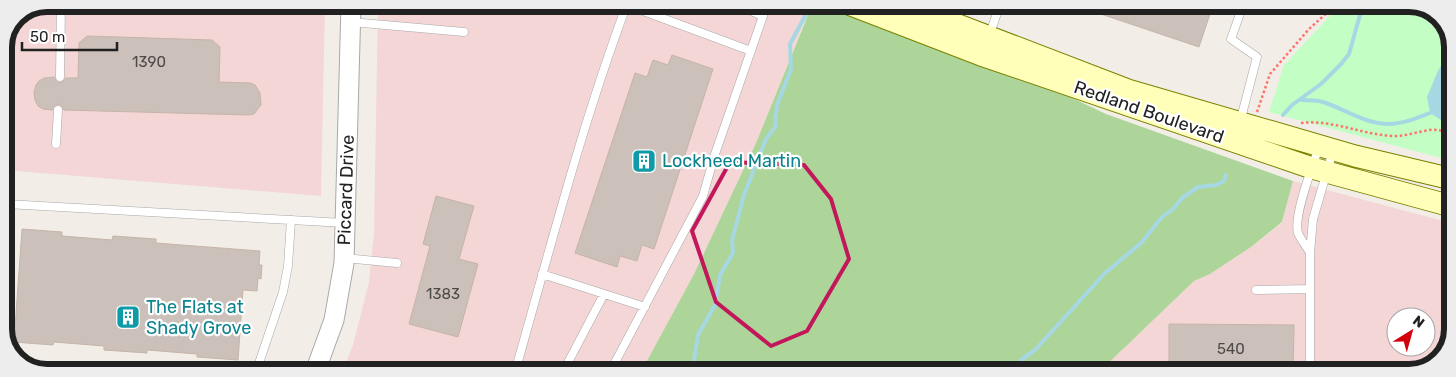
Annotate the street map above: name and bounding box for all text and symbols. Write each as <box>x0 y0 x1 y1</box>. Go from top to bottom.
scale bar <box>22 20 118 52</box>
text: 50 m <box>30 28 65 46</box>
house number: 1390 <box>132 53 166 71</box>
street label: Redland Boulevard <box>1071 76 1227 148</box>
street label: Piccard Drive <box>333 134 359 246</box>
building icon: Lockheed Martin <box>631 148 657 174</box>
place label: Lockheed Martin <box>662 150 801 172</box>
house number: 1383 <box>426 285 460 303</box>
place label: The Flats at Shady Grove <box>146 296 251 339</box>
building icon: The Flats at Shady Grove <box>115 304 141 330</box>
north arrow <box>1386 307 1436 357</box>
text: N <box>1409 312 1428 332</box>
house number: 540 <box>1217 340 1245 358</box>

